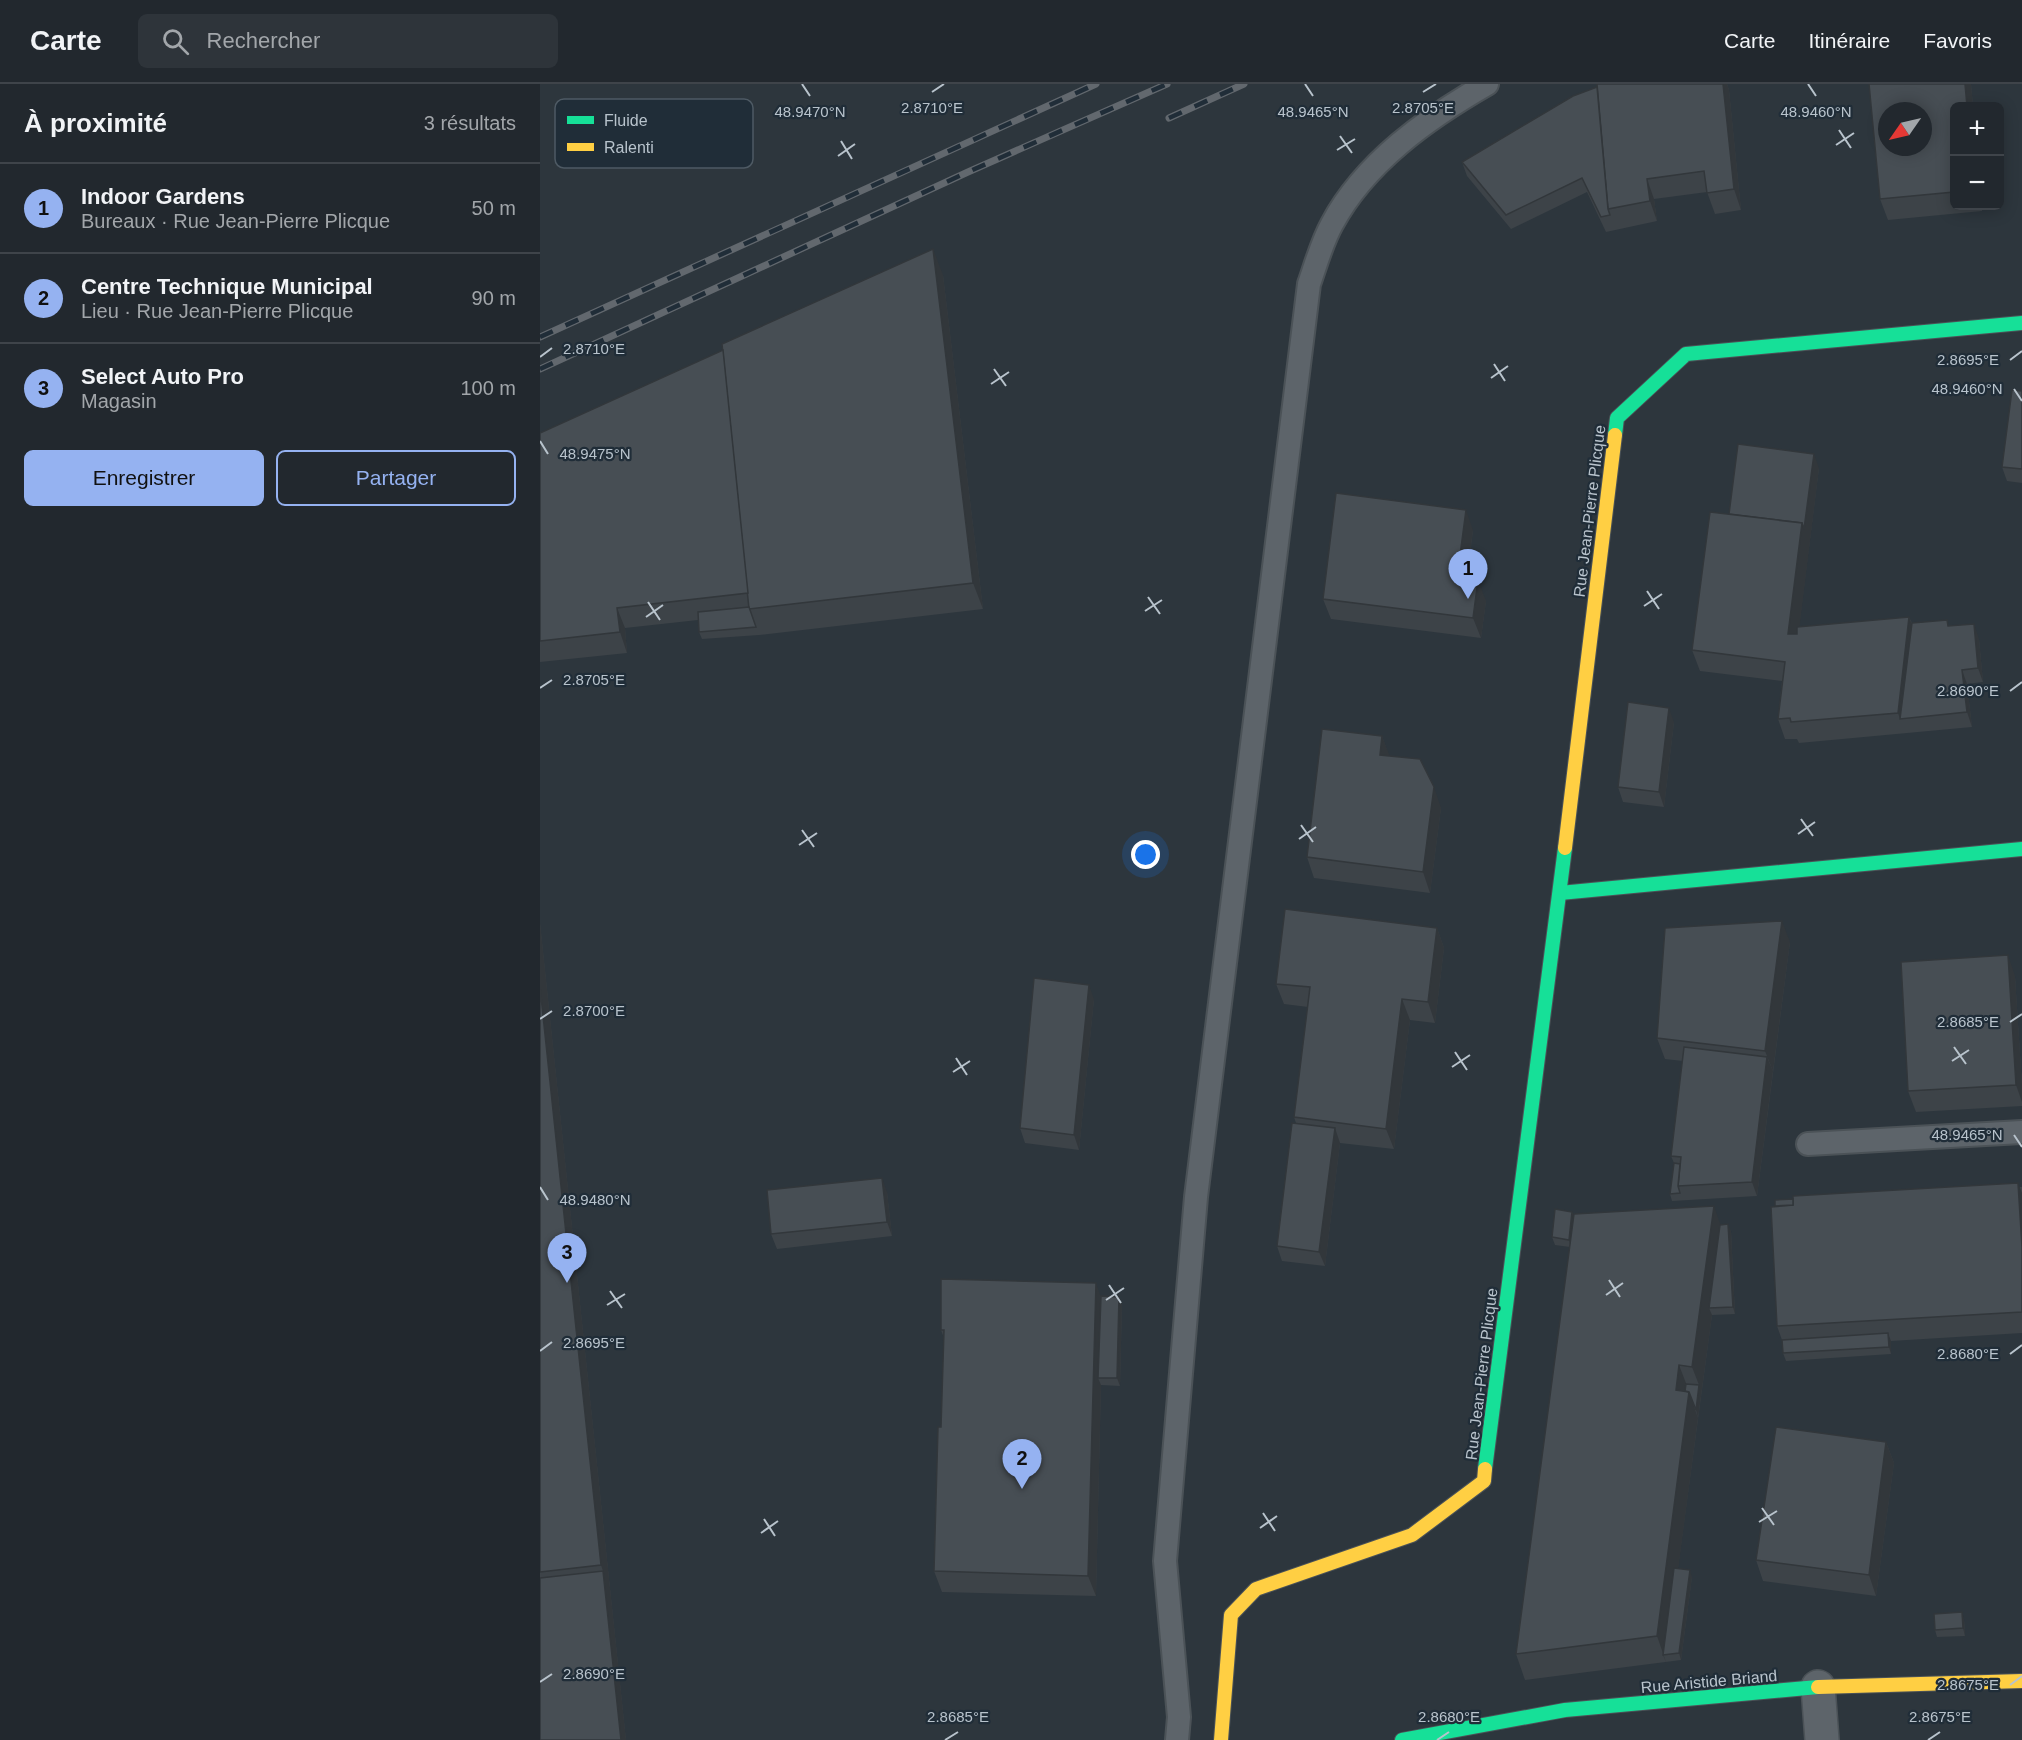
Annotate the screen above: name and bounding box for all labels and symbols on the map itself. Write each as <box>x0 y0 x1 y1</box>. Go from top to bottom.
legend <box>555 99 753 168</box>
text: 2.8710°E <box>901 99 963 116</box>
text: 2.8705°E <box>1392 99 1454 116</box>
north arrow <box>1878 102 1932 156</box>
text: 48.9470°N <box>774 103 846 120</box>
text: 48.9465°N <box>1277 103 1349 120</box>
text: 48.9460°N <box>1780 103 1852 120</box>
text: Fluide <box>604 112 648 129</box>
text: Ralenti <box>604 139 654 156</box>
text: 2.8710°E <box>563 340 625 357</box>
text: 2.8695°E <box>1937 351 1999 368</box>
text: 48.9460°N <box>1931 380 2003 397</box>
street label: Rue Jean-Pierre Plicque <box>1570 424 1609 598</box>
text: 48.9475°N <box>559 445 631 462</box>
pin: 1 <box>1448 550 1488 599</box>
text: 2.8705°E <box>563 671 625 688</box>
text: 2.8690°E <box>1937 682 1999 699</box>
your location <box>1131 840 1160 869</box>
text: 2.8700°E <box>563 1002 625 1019</box>
text: 2.8685°E <box>1937 1013 1999 1030</box>
text: 48.9465°N <box>1931 1126 2003 1143</box>
text: 48.9480°N <box>559 1191 631 1208</box>
pin: 3 <box>548 1234 586 1283</box>
street label: Rue Jean-Pierre Plicque <box>1462 1287 1501 1461</box>
text: 2.8695°E <box>563 1334 625 1351</box>
text: 2.8680°E <box>1937 1345 1999 1362</box>
pin: 2 <box>1002 1440 1042 1489</box>
text: 2.8690°E <box>563 1665 625 1682</box>
street label: Rue Aristide Briand <box>1640 1667 1778 1696</box>
text: 2.8675°E <box>1937 1676 1999 1693</box>
text: 2.8685°E <box>927 1708 989 1725</box>
text: 2.8680°E <box>1418 1708 1480 1725</box>
text: 2.8675°E <box>1909 1708 1971 1725</box>

